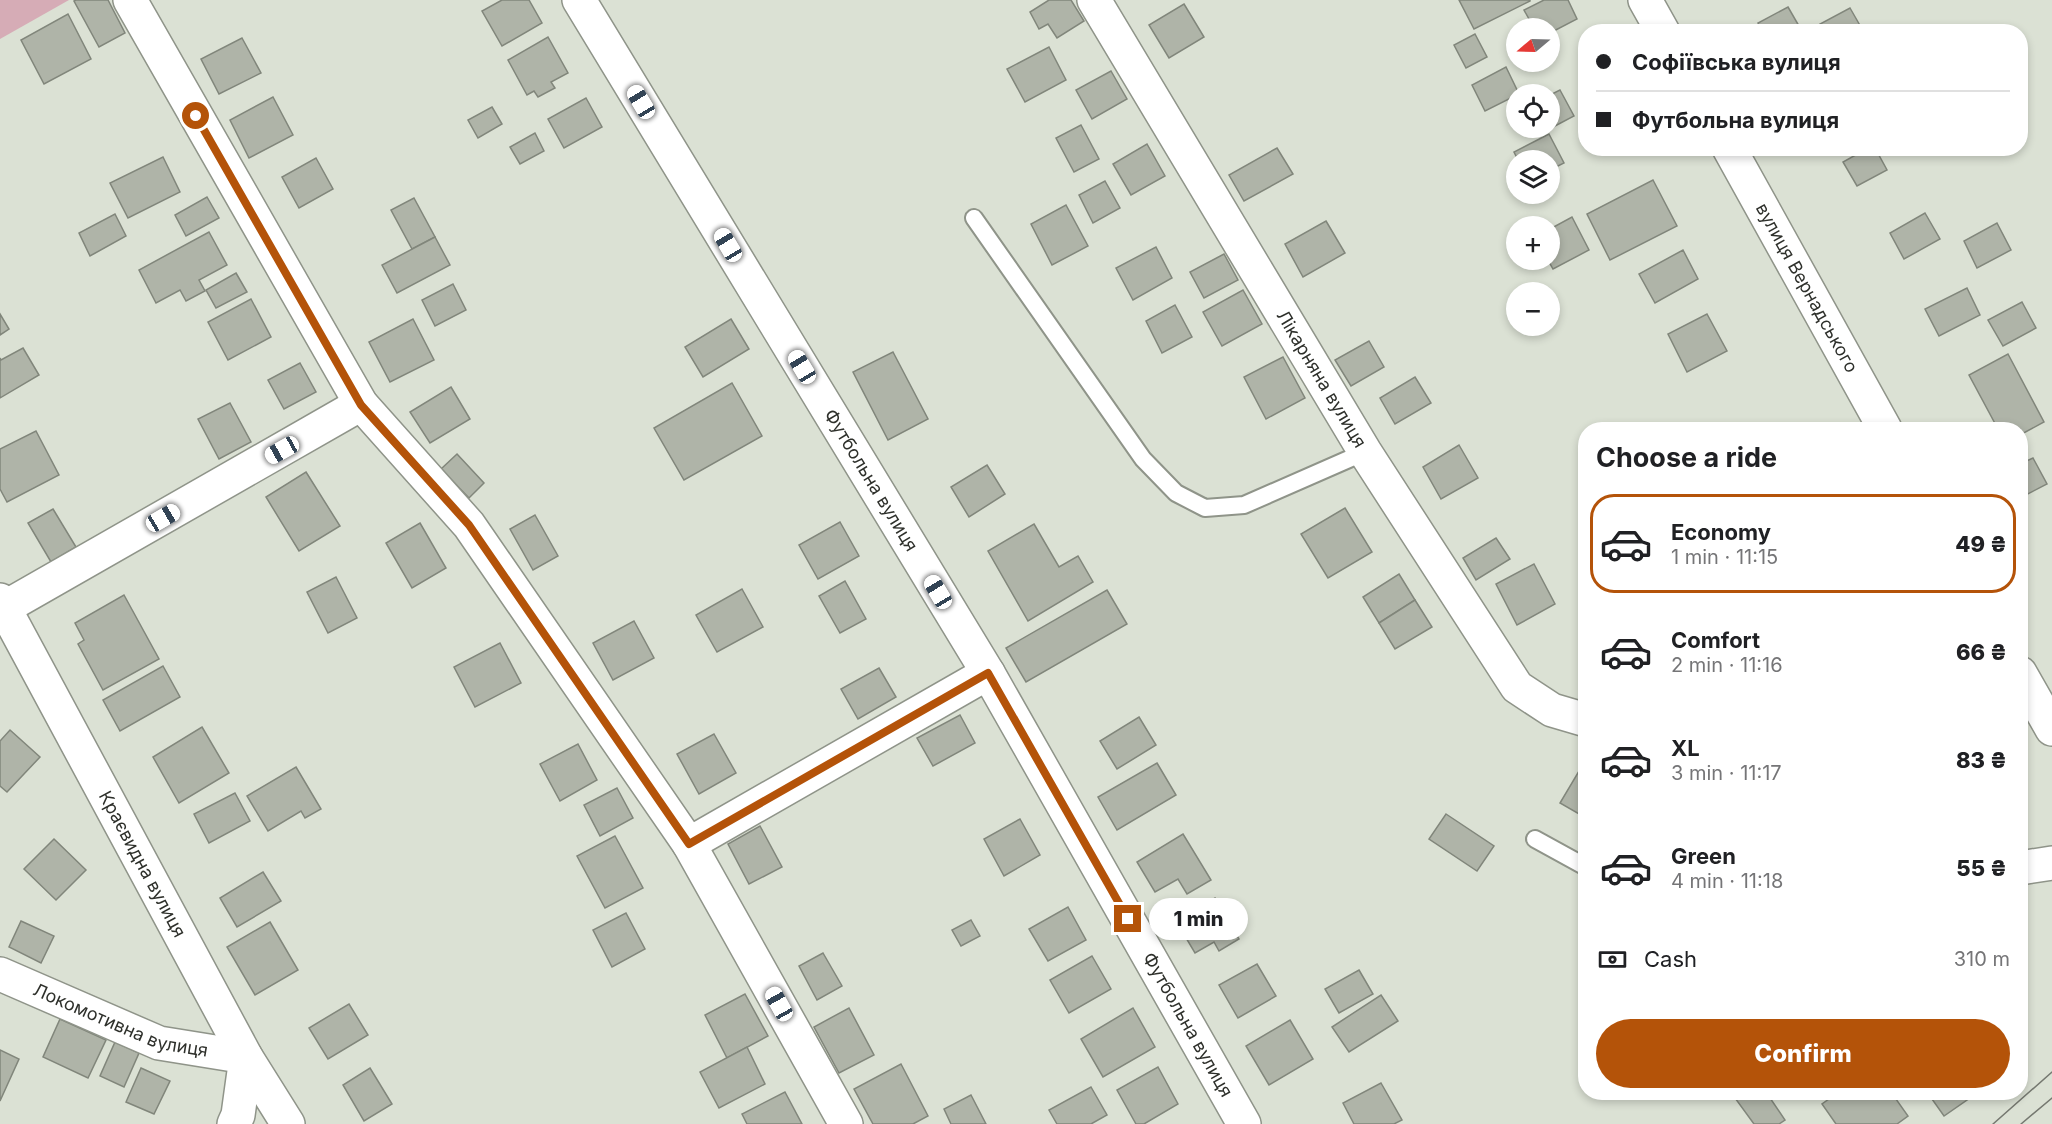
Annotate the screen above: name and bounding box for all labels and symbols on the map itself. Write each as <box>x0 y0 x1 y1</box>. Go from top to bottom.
north arrow <box>1506 18 1560 72</box>
car <box>624 82 658 122</box>
route start <box>182 102 209 129</box>
street label: вулиця Вернадського <box>1752 199 1863 376</box>
car <box>711 225 745 265</box>
street label: Лікарняна вулиця <box>1272 306 1371 451</box>
car <box>785 347 819 387</box>
street label: Футбольна вулиця <box>820 405 923 555</box>
car <box>262 433 302 467</box>
car <box>143 501 183 535</box>
car <box>921 572 955 612</box>
street label: Краєвидна вулиця <box>95 787 190 941</box>
callout: 1 min <box>1149 898 1248 940</box>
route end <box>1114 905 1141 932</box>
street label: Футбольна вулиця <box>1139 949 1237 1100</box>
street label: Локомотивна вулиця <box>30 979 210 1061</box>
car <box>762 984 796 1024</box>

